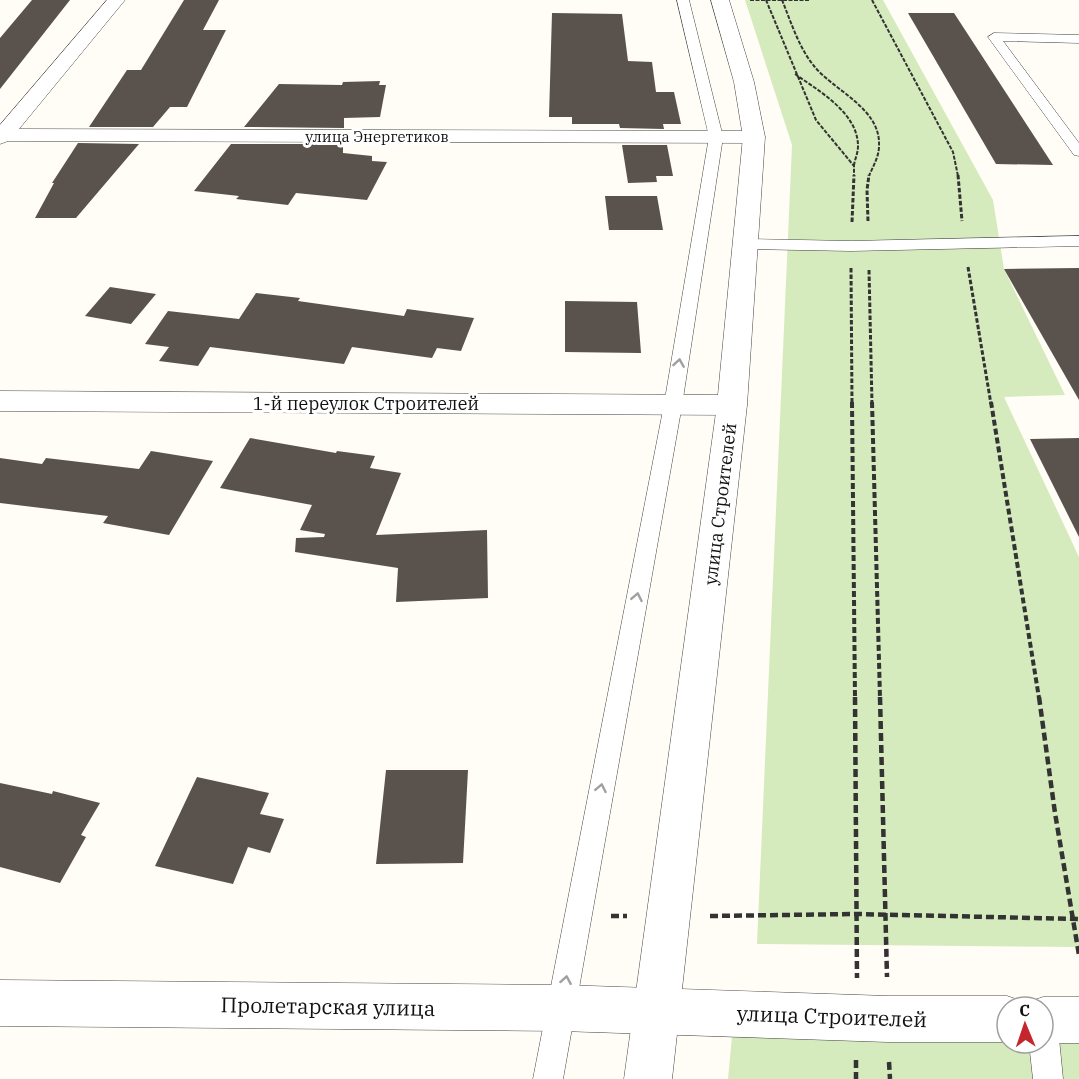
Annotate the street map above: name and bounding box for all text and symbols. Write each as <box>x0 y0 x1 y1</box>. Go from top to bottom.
street label: улица Энергетиков <box>305 127 449 146</box>
one-way arrow <box>673 359 685 368</box>
street label: 1-й переулок Строителей <box>253 392 479 415</box>
street label: улица Строителей <box>699 422 741 586</box>
one-way arrow <box>630 592 643 602</box>
one-way arrow <box>594 784 607 794</box>
one-way arrow <box>559 975 572 985</box>
street label: Пролетарская улица <box>220 990 436 1022</box>
north arrow <box>995 995 1055 1055</box>
street label: улица Строителей <box>736 999 928 1033</box>
text: С <box>1019 1000 1030 1020</box>

